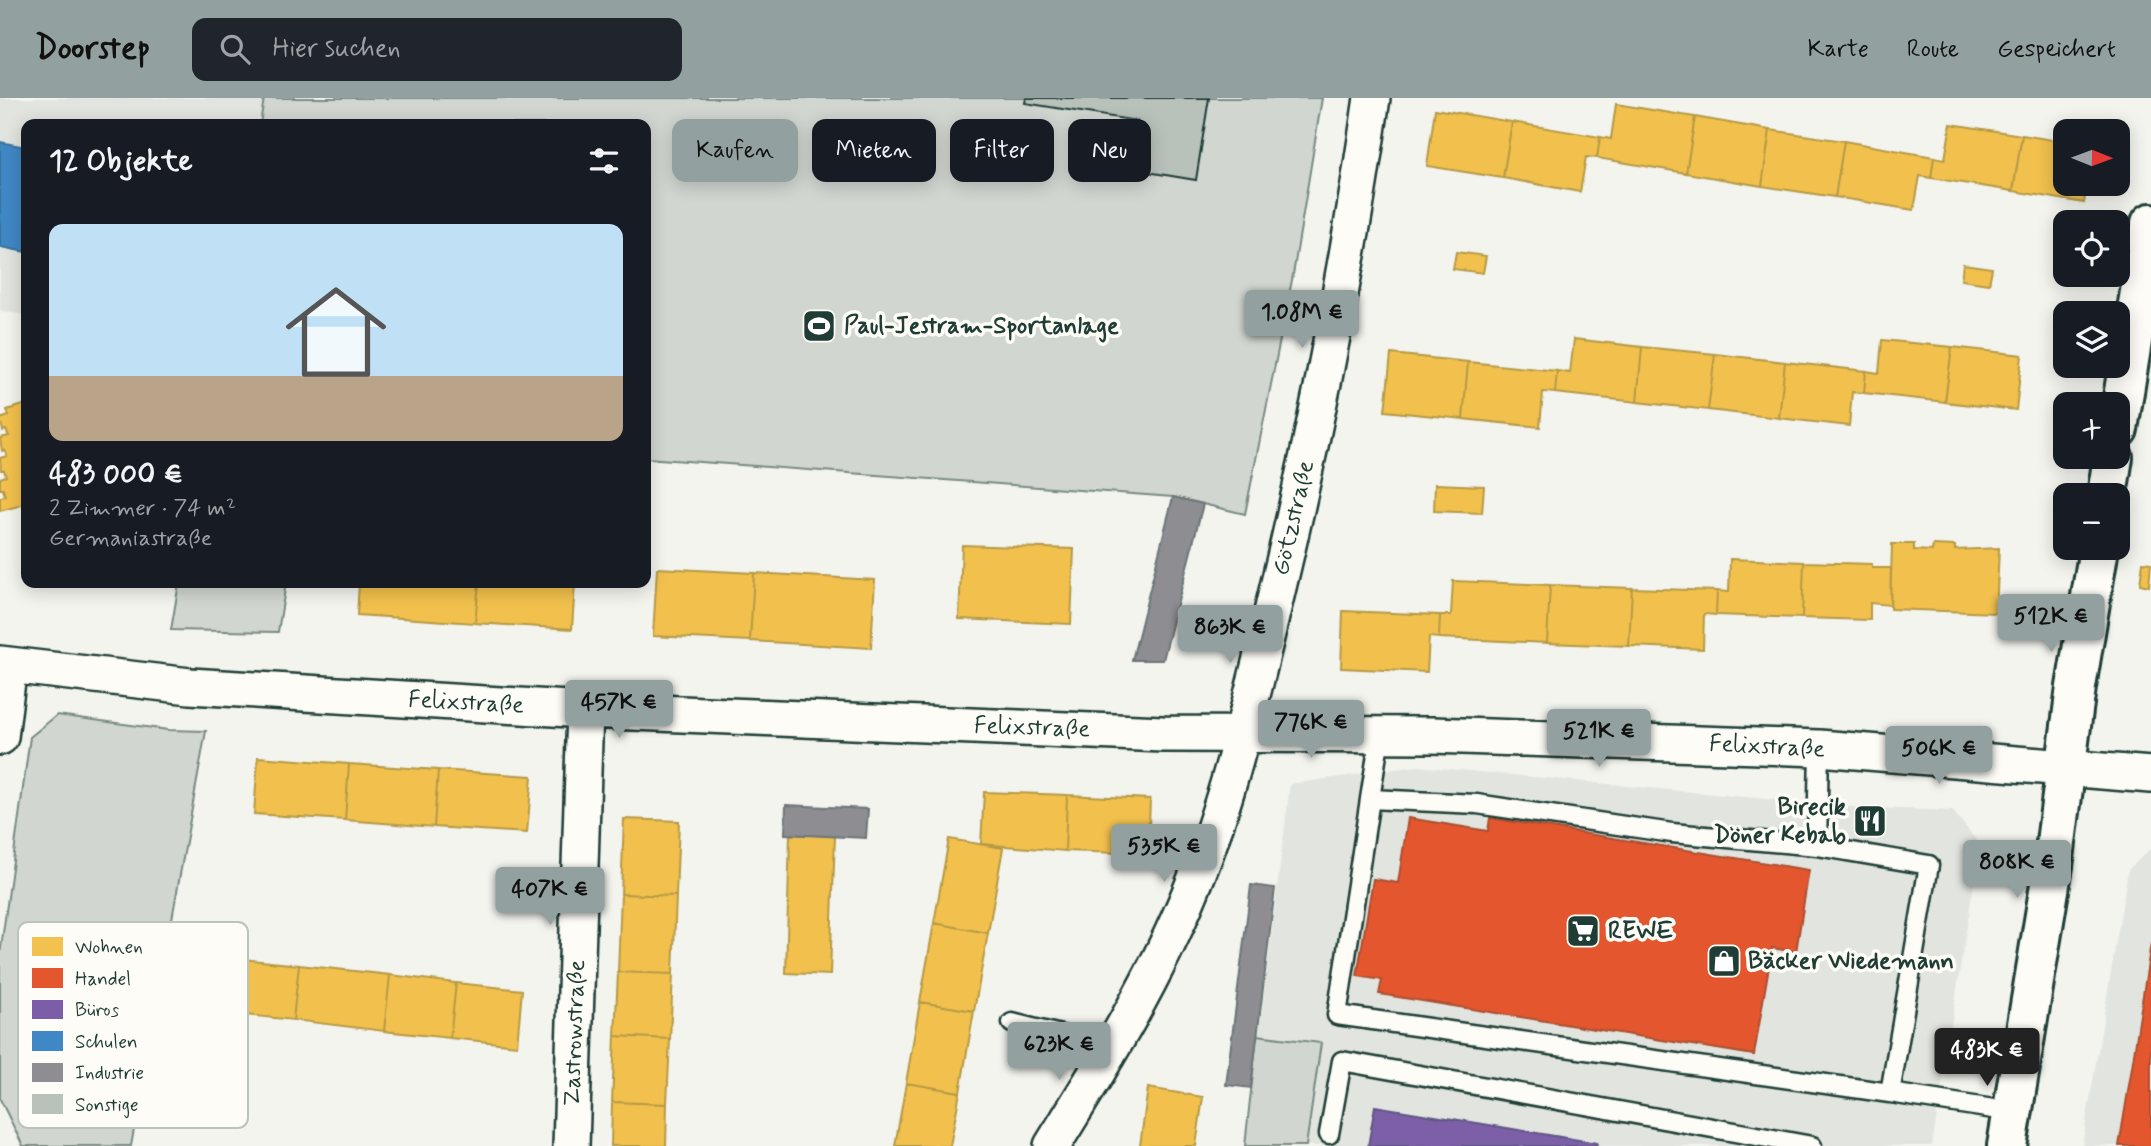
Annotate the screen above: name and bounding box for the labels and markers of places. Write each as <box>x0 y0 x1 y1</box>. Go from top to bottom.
pin: 1.08M € <box>1237 290 1367 350</box>
sports icon: Paul-Jestram-Sportanlage <box>800 307 838 345</box>
place label: Paul-Jestram-Sportanlage <box>844 311 1119 343</box>
pin: 512K € <box>1994 594 2108 654</box>
pin: 863K € <box>1173 606 1287 665</box>
pin: 457K € <box>562 680 676 740</box>
pin: 776K € <box>1254 700 1368 760</box>
pin: 521K € <box>1542 710 1656 769</box>
pin: 506K € <box>1882 726 1996 786</box>
place label: Birecik Döner Kebab <box>1714 792 1846 851</box>
restaurant icon: Birecik Döner Kebab <box>1851 802 1889 840</box>
pin: 535K € <box>1107 824 1221 884</box>
pin: 808K € <box>1960 840 2074 900</box>
pin: 407K € <box>493 868 607 927</box>
supermarket icon: REWE <box>1564 912 1602 950</box>
place label: REWE <box>1608 916 1673 947</box>
shop icon: Bäcker Wiedemann <box>1705 942 1743 980</box>
place label: Bäcker Wiedemann <box>1748 946 1954 977</box>
pin: 623K € <box>1002 1023 1116 1082</box>
pin: 483K € <box>1930 1028 2044 1088</box>

